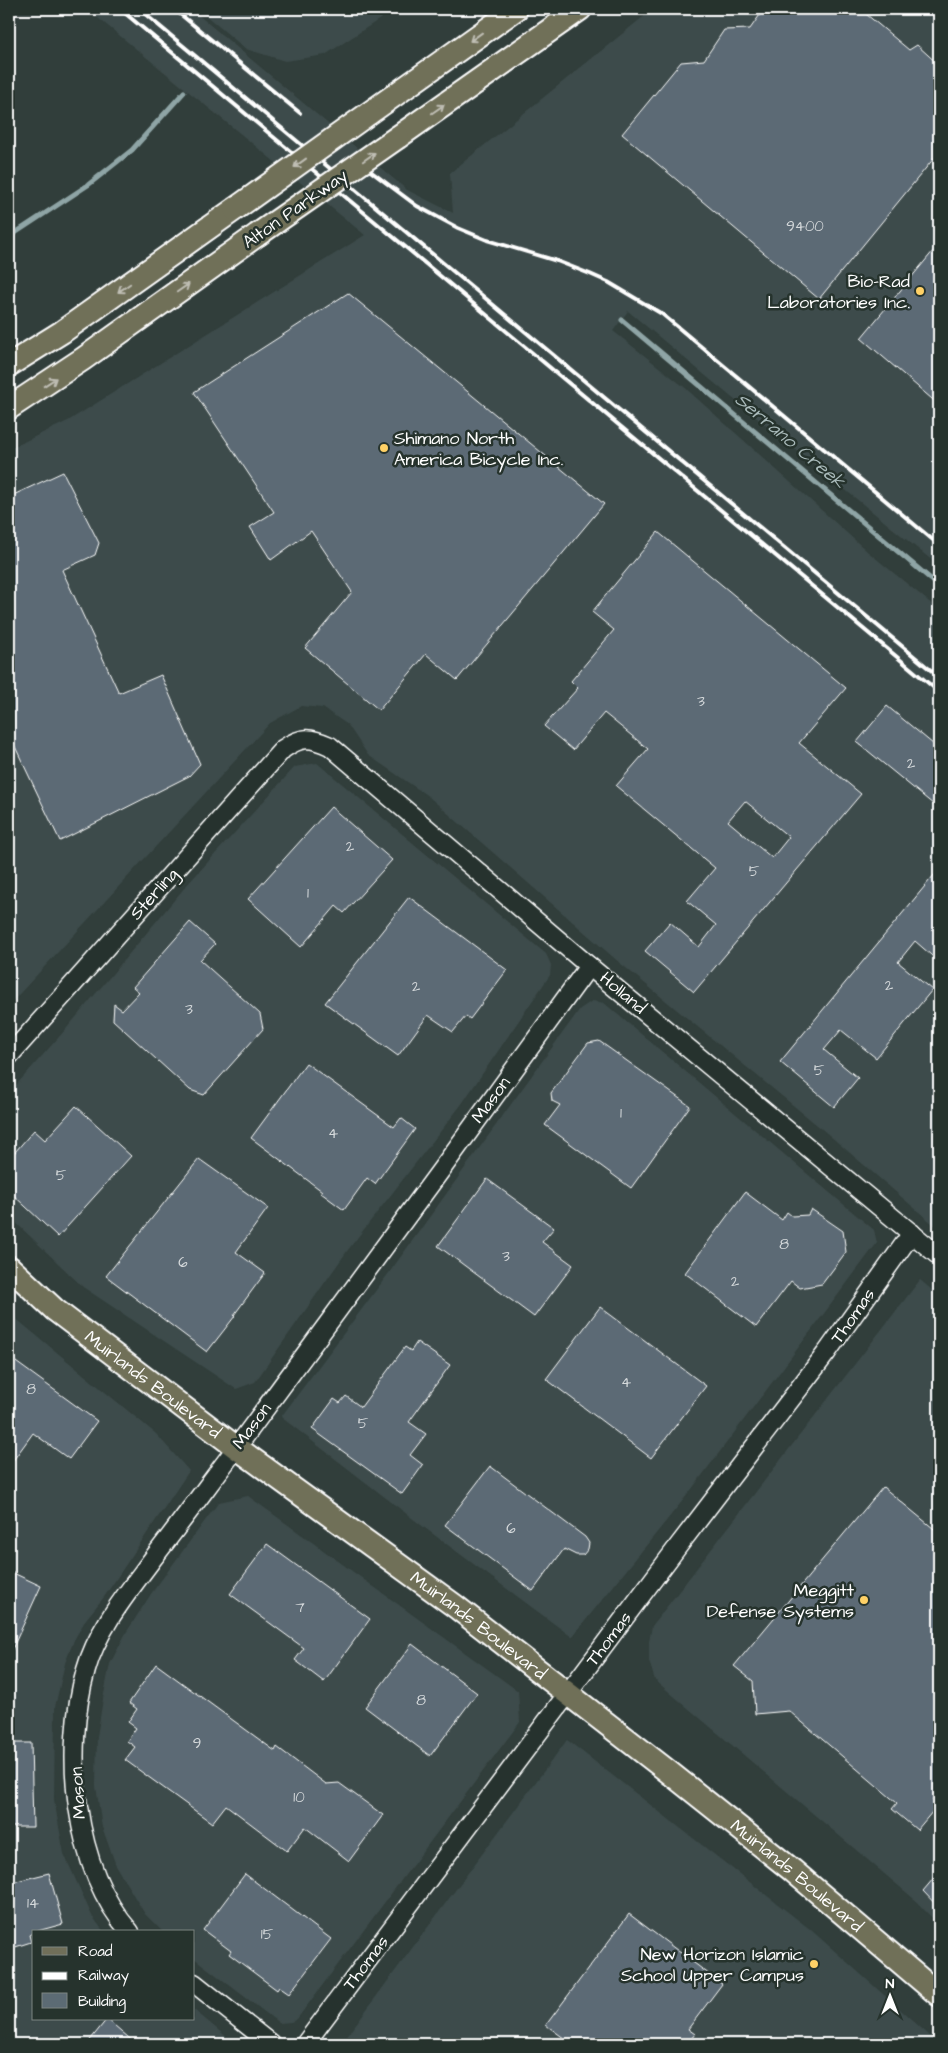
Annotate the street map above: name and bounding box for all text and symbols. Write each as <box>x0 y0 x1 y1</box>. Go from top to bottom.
one-way arrow <box>469 32 483 42</box>
one-way arrow <box>431 104 445 114</box>
one-way arrow <box>362 152 376 162</box>
one-way arrow <box>293 158 307 168</box>
street label: Alton Parkway <box>237 163 353 255</box>
house number: 9400 <box>786 216 824 237</box>
place label: Bio-Rad Laboratories Inc. <box>767 269 910 315</box>
one-way arrow <box>117 283 131 293</box>
one-way arrow <box>176 283 190 293</box>
marker: Bio-Rad Laboratories Inc. <box>914 285 926 297</box>
one-way arrow <box>43 377 57 387</box>
water label: Serrano Creek <box>729 387 851 496</box>
place label: Shimano North America Bicycle Inc. <box>394 426 563 473</box>
marker: Shimano North America Bicycle Inc. <box>378 442 390 454</box>
house number: 3 <box>697 691 705 712</box>
house number: 2 <box>907 753 916 774</box>
house number: 2 <box>346 836 355 857</box>
house number: 5 <box>749 861 760 882</box>
street label: Sterling <box>124 862 185 926</box>
house number: 1 <box>307 883 309 904</box>
street label: Holland <box>594 966 652 1020</box>
house number: 2 <box>885 975 894 996</box>
house number: 2 <box>412 976 421 997</box>
house number: 3 <box>185 999 193 1020</box>
house number: 5 <box>814 1060 825 1081</box>
street label: Mason <box>466 1072 516 1128</box>
house number: 1 <box>620 1103 622 1124</box>
house number: 4 <box>328 1123 338 1144</box>
house number: 5 <box>56 1165 67 1186</box>
house number: 8 <box>779 1234 789 1255</box>
house number: 3 <box>502 1246 510 1267</box>
house number: 6 <box>178 1252 188 1273</box>
house number: 2 <box>731 1271 740 1292</box>
street label: Thomas <box>825 1283 881 1349</box>
street label: Muirlands Boulevard <box>80 1324 227 1444</box>
house number: 4 <box>621 1372 631 1393</box>
house number: 8 <box>26 1379 36 1400</box>
street label: Mason <box>227 1398 277 1454</box>
house number: 5 <box>358 1413 369 1434</box>
house number: 6 <box>506 1518 516 1539</box>
street label: Muirlands Boulevard <box>405 1565 552 1685</box>
place label: Meggitt Defense Systems <box>707 1578 855 1625</box>
marker: Meggitt Defense Systems <box>858 1594 870 1606</box>
house number: 7 <box>295 1597 305 1618</box>
street label: Thomas <box>580 1607 638 1671</box>
house number: 8 <box>416 1690 426 1711</box>
house number: 9 <box>193 1733 201 1754</box>
street label: Mason <box>64 1766 92 1820</box>
house number: 10 <box>293 1787 305 1808</box>
street label: Muirlands Boulevard <box>725 1813 869 1938</box>
house number: 14 <box>27 1893 39 1914</box>
house number: 15 <box>261 1924 274 1945</box>
legend <box>32 1930 195 2020</box>
street label: Thomas <box>337 1931 395 1995</box>
text: Road <box>78 1941 113 1962</box>
place label: New Horizon Islamic School Upper Campus <box>621 1942 804 1988</box>
marker: New Horizon Islamic School Upper Campus <box>808 1958 820 1970</box>
text: Railway <box>78 1965 129 1987</box>
north arrow <box>866 1970 916 2020</box>
text: N <box>886 1974 895 1994</box>
text: Building <box>78 1991 126 2013</box>

